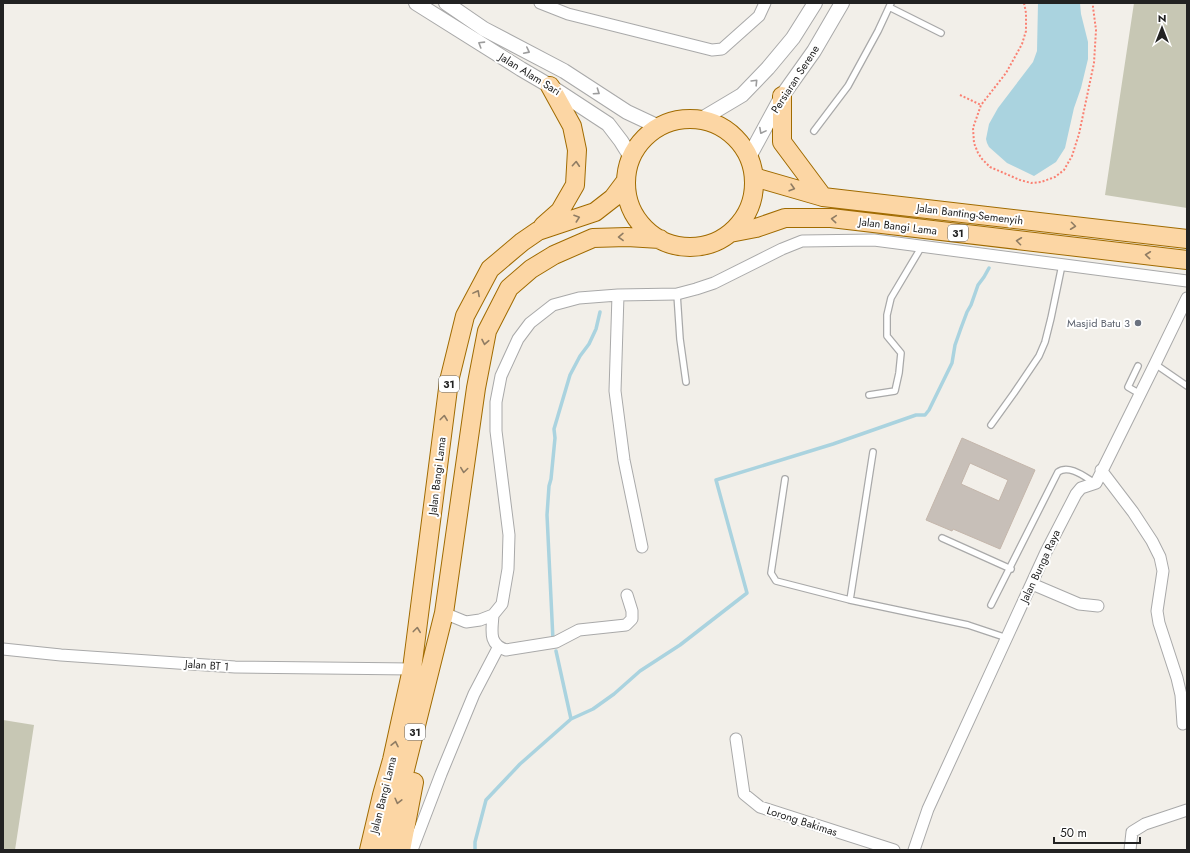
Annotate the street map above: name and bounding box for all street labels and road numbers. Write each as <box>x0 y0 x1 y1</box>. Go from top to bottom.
street label: Persiaran Serene <box>767 42 823 116</box>
street label: Jalan Alam Sari <box>494 48 564 99</box>
street label: Jalan Banting-Semenyih <box>914 199 1024 228</box>
street label: Jalan Bangi Lama <box>856 213 938 239</box>
road number: 31 <box>948 225 968 241</box>
road number: 31 <box>439 376 459 392</box>
street label: Jalan Bangi Lama <box>424 436 450 518</box>
street label: Jalan Bunga Raya <box>1015 527 1064 607</box>
street label: Jalan BT 1 <box>183 655 230 675</box>
road number: 31 <box>405 724 425 740</box>
street label: Jalan Bangi Lama <box>365 755 400 837</box>
street label: Lorong Bakimas <box>765 802 840 840</box>

